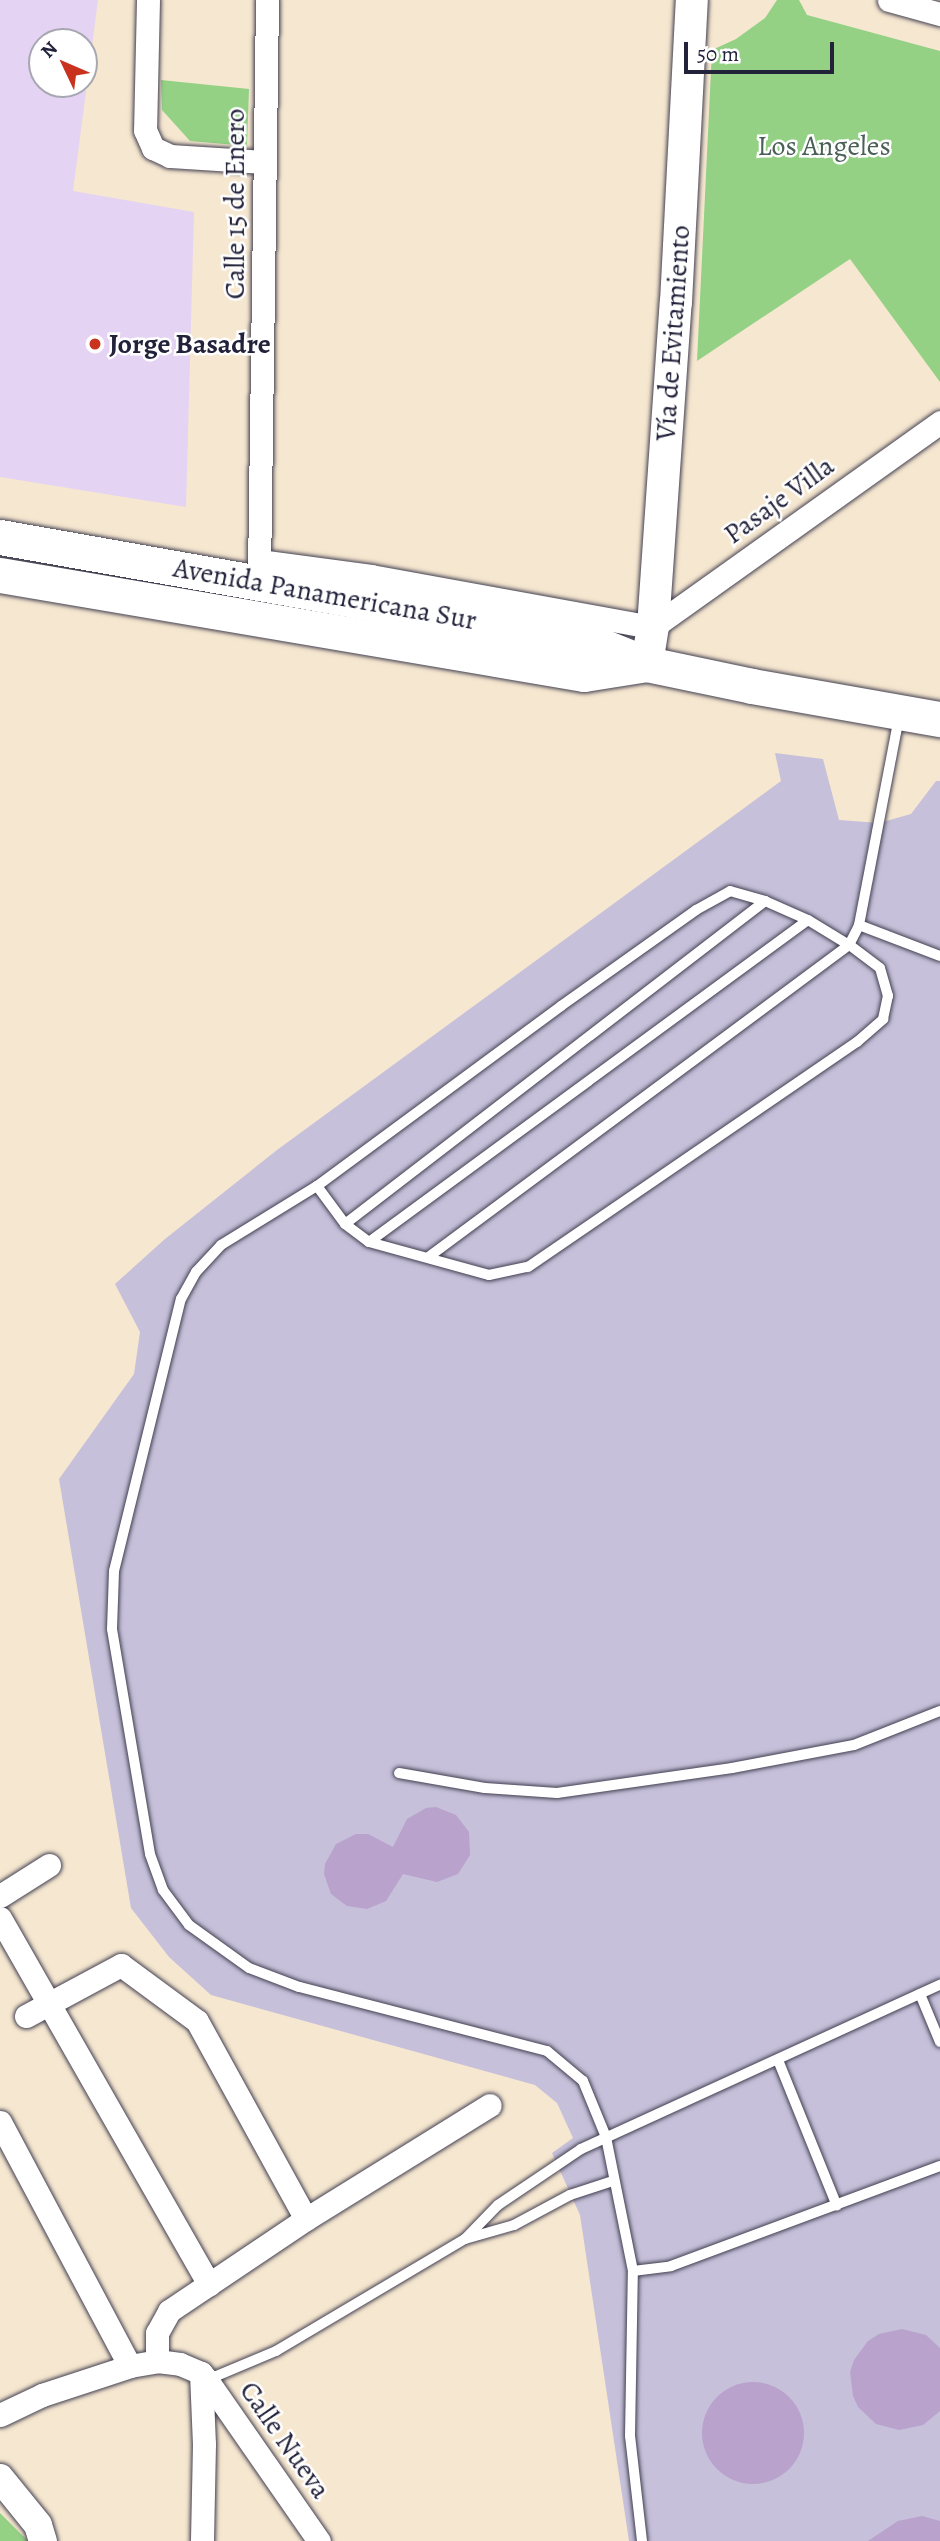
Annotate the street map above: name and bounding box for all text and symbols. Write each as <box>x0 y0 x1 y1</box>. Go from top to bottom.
north arrow <box>28 28 98 98</box>
scale bar <box>688 28 838 72</box>
text: N <box>35 36 63 64</box>
text: 50 m <box>697 40 739 68</box>
street label: Calle 15 de Enero <box>218 109 252 299</box>
park label: Los Angeles <box>757 129 891 163</box>
street label: Vía de Evitamiento <box>649 224 697 442</box>
place label: Jorge Basadre <box>109 327 271 361</box>
marker: Jorge Basadre <box>87 336 103 352</box>
street label: Pasaje Villa <box>717 449 841 551</box>
street label: Avenida Panamericana Sur <box>171 551 479 637</box>
street label: Calle Nueva <box>232 2375 338 2505</box>

